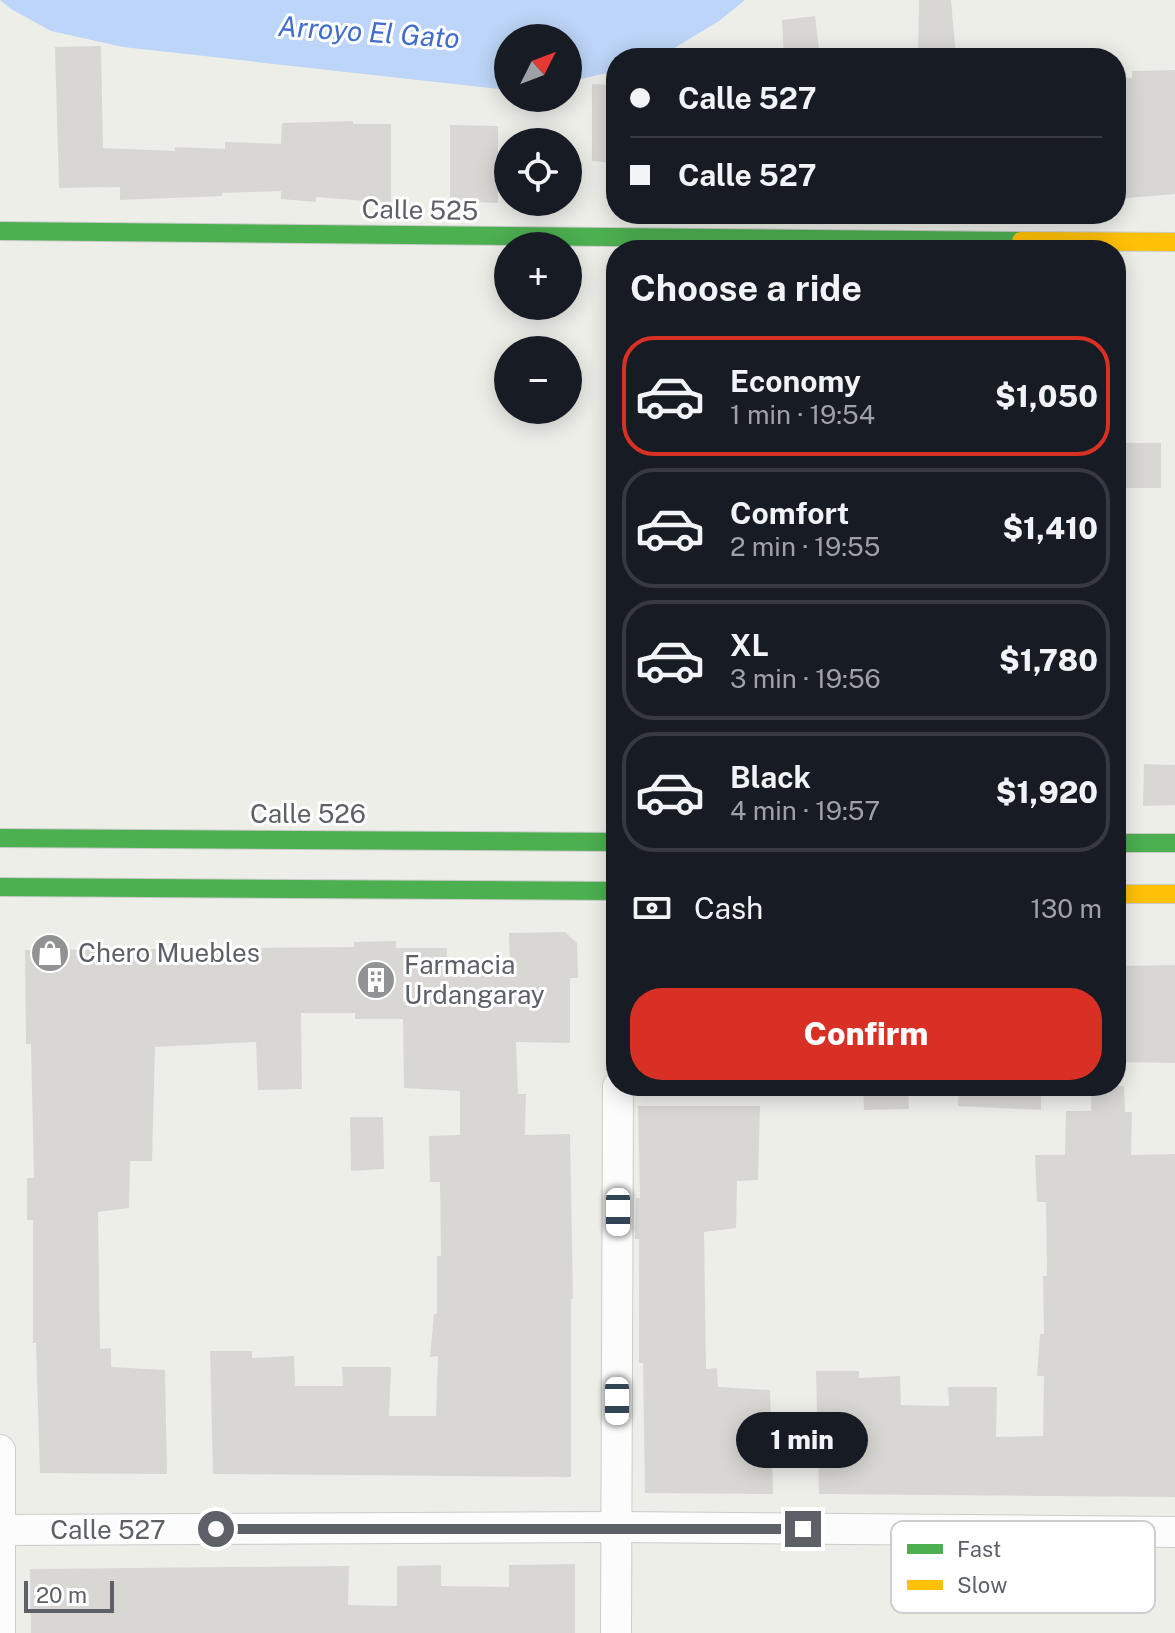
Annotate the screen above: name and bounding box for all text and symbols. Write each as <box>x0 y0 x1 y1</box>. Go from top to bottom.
water label: Arroyo El Gato <box>277 9 461 54</box>
north arrow <box>494 24 582 112</box>
map controls <box>494 24 582 424</box>
text: Calle 527 <box>678 80 817 116</box>
button: locate <box>494 128 582 216</box>
text: Calle 527 <box>678 157 817 193</box>
street label: Calle 525 <box>361 193 479 226</box>
button: + <box>494 232 582 320</box>
text: Choose a ride <box>630 267 862 309</box>
button: − <box>494 336 582 424</box>
icon: car <box>634 360 706 432</box>
text: Economy <box>730 363 861 399</box>
text: $1,050 <box>995 378 1098 414</box>
text: 1 min · 19:54 <box>730 399 875 430</box>
icon: car <box>634 492 706 564</box>
text: Comfort <box>730 495 849 531</box>
text: $1,410 <box>1002 510 1098 546</box>
text: 2 min · 19:55 <box>730 531 880 562</box>
icon: car <box>634 624 706 696</box>
text: XL <box>730 627 769 663</box>
text: $1,780 <box>999 642 1098 678</box>
text: 3 min · 19:56 <box>730 663 881 694</box>
icon: car <box>634 756 706 828</box>
text: Black <box>730 759 811 795</box>
text: $1,920 <box>996 774 1098 810</box>
text: 4 min · 19:57 <box>730 795 880 826</box>
street label: Calle 526 <box>250 798 366 829</box>
icon: cash <box>630 886 674 930</box>
text: Cash <box>694 890 763 926</box>
text: 130 m <box>1030 893 1102 924</box>
shop icon: Chero Muebles <box>29 932 71 974</box>
place label: Chero Muebles <box>78 937 260 968</box>
place label: Farmacia Urdangaray <box>404 949 545 1010</box>
building icon: Farmacia Urdangaray <box>355 959 397 1001</box>
button: Confirm <box>630 988 1102 1080</box>
car <box>606 1188 630 1236</box>
car <box>605 1377 629 1425</box>
callout: 1 min <box>737 1413 869 1469</box>
text: 1 min <box>770 1424 834 1455</box>
route start <box>198 1511 234 1547</box>
route end <box>785 1511 821 1547</box>
street label: Calle 527 <box>50 1514 166 1545</box>
legend <box>891 1521 1155 1613</box>
text: Fast <box>957 1536 1001 1562</box>
text: Slow <box>957 1572 1007 1598</box>
scale bar <box>24 1577 114 1613</box>
text: 20 m <box>36 1582 87 1608</box>

